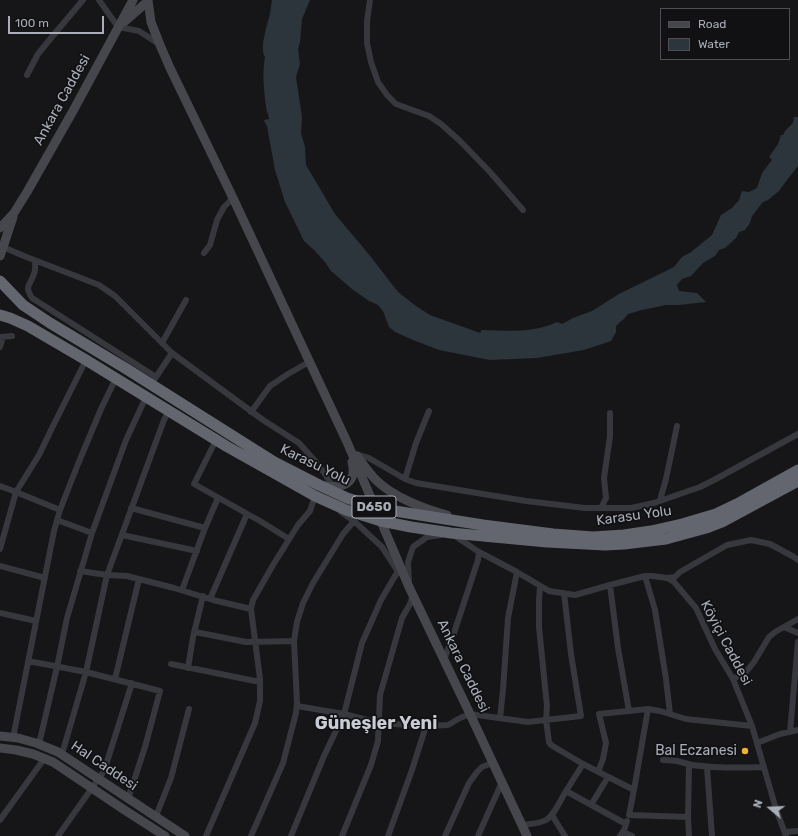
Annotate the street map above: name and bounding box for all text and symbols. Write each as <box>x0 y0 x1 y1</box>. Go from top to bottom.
scale bar <box>10 8 106 34</box>
legend <box>660 8 790 60</box>
text: 100 m <box>15 16 49 30</box>
text: Road <box>698 17 726 31</box>
text: Water <box>698 37 730 51</box>
street label: Ankara Caddesi <box>30 52 94 148</box>
street label: Karasu Yolu <box>277 441 353 489</box>
road number: D650 <box>352 496 396 518</box>
street label: Karasu Yolu <box>595 502 673 530</box>
street label: Köyiçi Caddesi <box>697 598 755 688</box>
street label: Ankara Caddesi <box>433 617 493 715</box>
district label: Güneşler Yeni <box>315 713 437 735</box>
street label: Hal Caddesi <box>68 738 140 794</box>
place label: Bal Eczanesi <box>655 743 737 759</box>
marker: Bal Eczanesi <box>740 746 750 756</box>
north arrow <box>750 788 790 828</box>
text: N <box>751 798 766 810</box>

